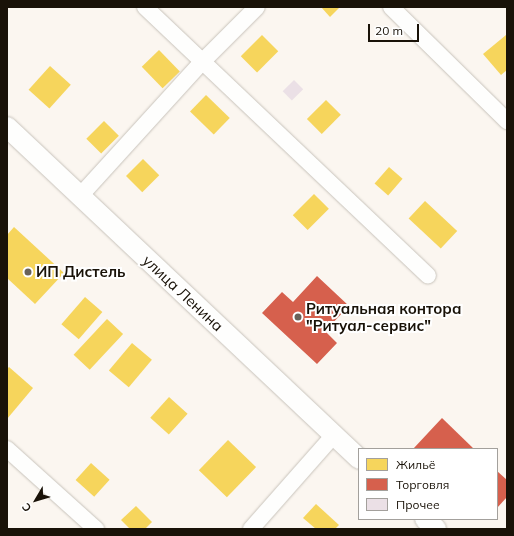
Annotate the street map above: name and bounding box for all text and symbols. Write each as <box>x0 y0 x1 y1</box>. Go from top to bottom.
scale bar <box>370 16 421 42</box>
text: 20 m <box>375 23 403 38</box>
street label: улица Ленина <box>139 251 227 335</box>
place label: ИП Дистель <box>36 263 126 281</box>
marker: ИП Дистель <box>23 267 33 277</box>
place label: Ритуальная контора "Ритуал-сервис" <box>306 299 461 334</box>
marker: Ритуальная контора "Ритуал-сервис" <box>293 312 303 322</box>
legend <box>358 448 498 520</box>
text: Жильё <box>396 457 435 472</box>
text: Торговля <box>396 477 449 492</box>
north arrow <box>16 480 56 520</box>
text: Прочее <box>396 497 440 512</box>
text: С <box>19 500 34 515</box>

